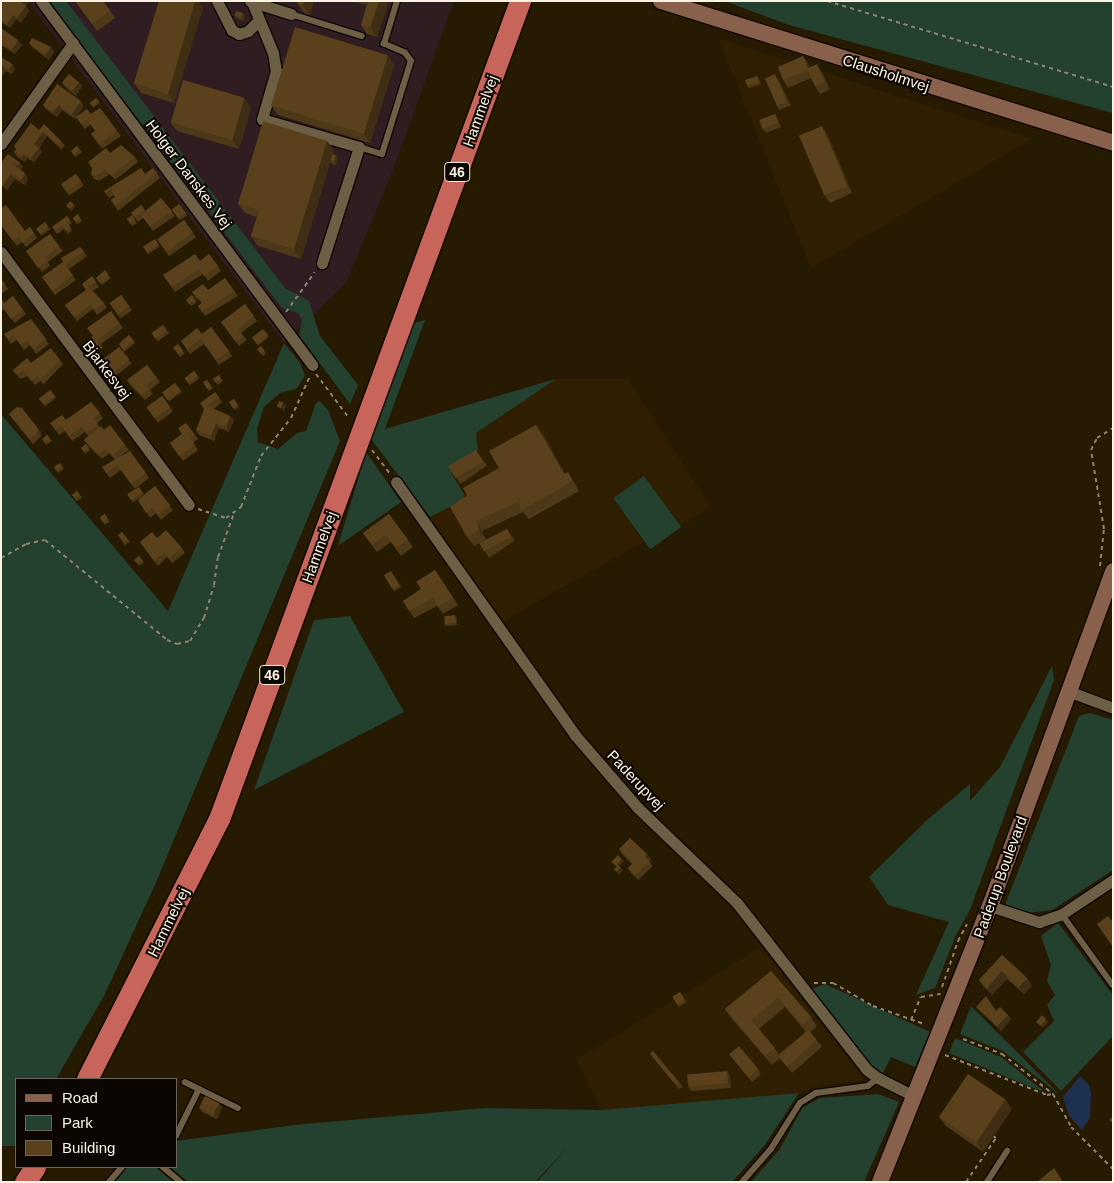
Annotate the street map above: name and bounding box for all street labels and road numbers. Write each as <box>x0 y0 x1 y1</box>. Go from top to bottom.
street label: Clausholmvej <box>840 51 932 95</box>
street label: Hammelvej <box>459 73 501 149</box>
street label: Holger Danskes Vej <box>142 116 236 232</box>
road number: 46 <box>443 160 471 183</box>
street label: Bjarkesvej <box>79 337 135 403</box>
street label: Hammelvej <box>298 509 340 585</box>
road number: 46 <box>258 664 286 686</box>
street label: Paderupvej <box>604 746 668 814</box>
street label: Paderup Boulevard <box>970 814 1030 940</box>
street label: Hammelvej <box>143 884 193 960</box>

